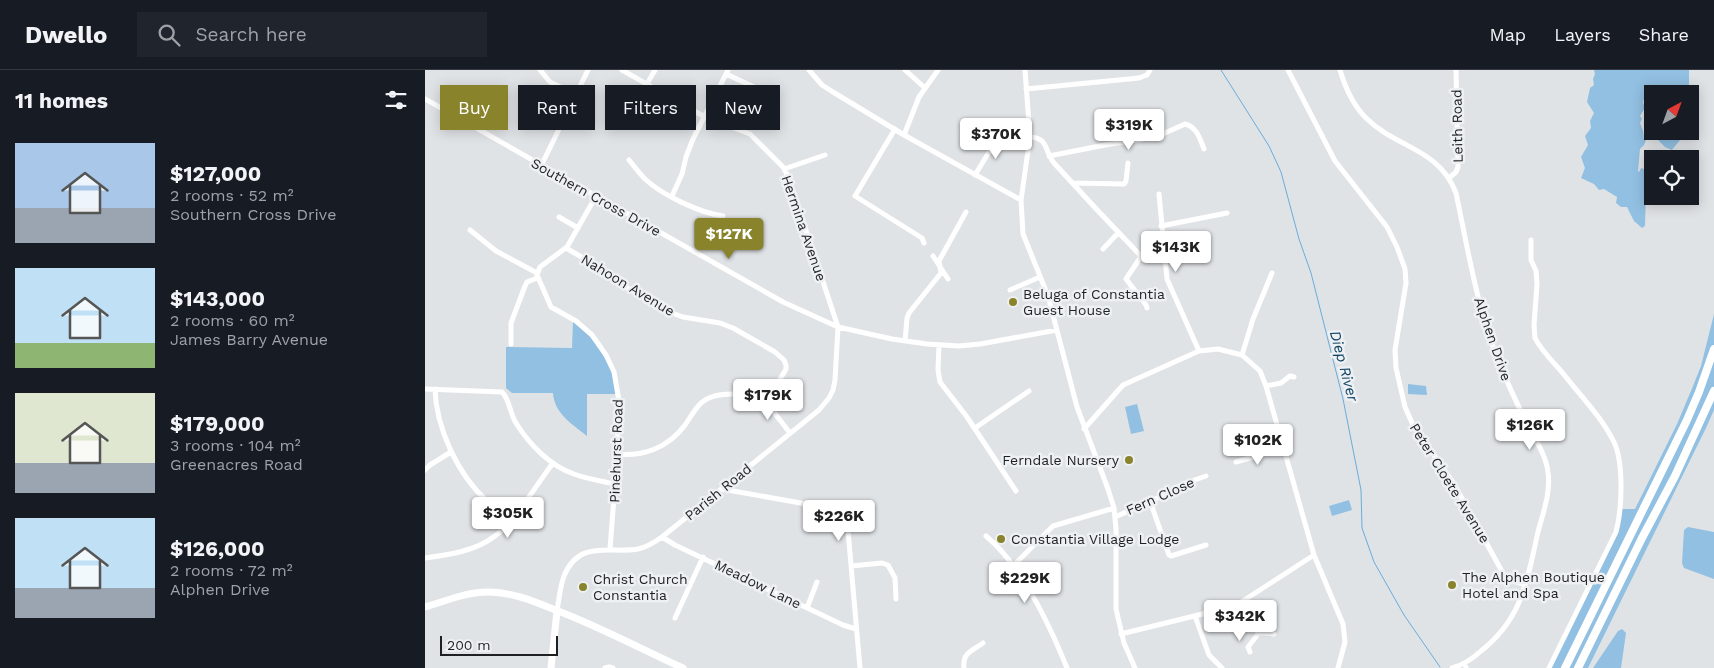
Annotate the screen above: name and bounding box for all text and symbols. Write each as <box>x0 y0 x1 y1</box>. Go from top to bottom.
search box <box>137 12 487 57</box>
text: Dwello <box>25 21 107 49</box>
icon: search <box>155 21 183 49</box>
text: Search here <box>195 23 307 46</box>
text: Map <box>1489 24 1526 45</box>
text: Layers <box>1554 24 1611 45</box>
text: Share <box>1639 24 1689 45</box>
chip: Buy <box>440 85 508 130</box>
chip: Rent <box>518 85 595 130</box>
chip: Filters <box>605 85 696 130</box>
chip: New <box>706 85 780 130</box>
north arrow <box>1644 85 1699 140</box>
map controls <box>1644 85 1699 205</box>
icon: filters <box>382 86 410 114</box>
text: 11 homes <box>15 88 108 113</box>
street label: Leith Road <box>1448 89 1466 163</box>
pin: $319K <box>1094 108 1164 151</box>
text: $319K <box>1105 115 1153 134</box>
pin: $370K <box>961 118 1031 160</box>
text: $370K <box>971 124 1021 143</box>
button: locate <box>1644 150 1699 205</box>
street label: Southern Cross Drive <box>528 155 664 239</box>
text: $127,000 <box>170 161 261 186</box>
icon: home <box>55 163 115 223</box>
street label: Hermina Avenue <box>778 173 830 283</box>
text: 2 rooms · 52 m² <box>170 186 294 205</box>
text: Southern Cross Drive <box>170 205 336 224</box>
pin: $127K <box>694 218 764 260</box>
text: $127K <box>705 224 753 243</box>
pin: $143K <box>1141 230 1211 273</box>
text: $143K <box>1152 237 1200 256</box>
street label: Nahoon Avenue <box>578 251 678 319</box>
text: $143,000 <box>170 286 265 311</box>
place label: Beluga of Constantia Guest House <box>1023 286 1165 318</box>
icon: home <box>55 288 115 348</box>
street label: Alphen Drive <box>1471 295 1515 383</box>
marker: Beluga of Constantia Guest House <box>1007 296 1019 308</box>
text: 2 rooms · 60 m² <box>170 311 295 330</box>
water label: Diep River <box>1326 329 1362 405</box>
text: James Barry Avenue <box>170 330 328 349</box>
pin: $179K <box>733 378 803 421</box>
text: $179K <box>744 385 792 404</box>
street label: Pinehurst Road <box>606 399 626 503</box>
pin: $126K <box>1495 408 1565 451</box>
text: $179,000 <box>170 411 265 436</box>
icon: home <box>55 413 115 473</box>
text: $126K <box>1506 415 1554 434</box>
street label: Peter Cloete Avenue <box>1407 420 1493 546</box>
pin: $102K <box>1223 424 1293 466</box>
text: $102K <box>1234 430 1282 449</box>
text: 3 rooms · 104 m² <box>170 436 301 455</box>
place label: Ferndale Nursery <box>1002 452 1120 468</box>
marker: Ferndale Nursery <box>1123 454 1135 466</box>
text: Greenacres Road <box>170 455 303 474</box>
street label: Parish Road <box>682 460 754 524</box>
street label: Fern Close <box>1124 474 1196 518</box>
pin: $305K <box>473 496 543 539</box>
pin: $226K <box>804 500 874 542</box>
text: $305K <box>483 503 533 522</box>
text: $226K <box>814 506 864 525</box>
place label: Constantia Village Lodge <box>1011 531 1179 547</box>
marker: Constantia Village Lodge <box>995 533 1007 545</box>
text: $126,000 <box>170 536 264 561</box>
icon: home <box>55 538 115 598</box>
street label: Meadow Lane <box>712 556 804 612</box>
text: 2 rooms · 72 m² <box>170 561 293 580</box>
pin: $229K <box>990 562 1060 604</box>
text: $229K <box>1000 568 1050 587</box>
place label: The Alphen Boutique Hotel and Spa <box>1462 569 1605 601</box>
place label: Christ Church Constantia <box>593 571 688 603</box>
marker: The Alphen Boutique Hotel and Spa <box>1446 579 1458 591</box>
text: Alphen Drive <box>170 580 270 599</box>
marker: Christ Church Constantia <box>577 581 589 593</box>
pin: $342K <box>1205 600 1275 642</box>
text: $342K <box>1215 606 1265 625</box>
scale bar <box>440 633 557 656</box>
text: 200 m <box>447 637 491 653</box>

